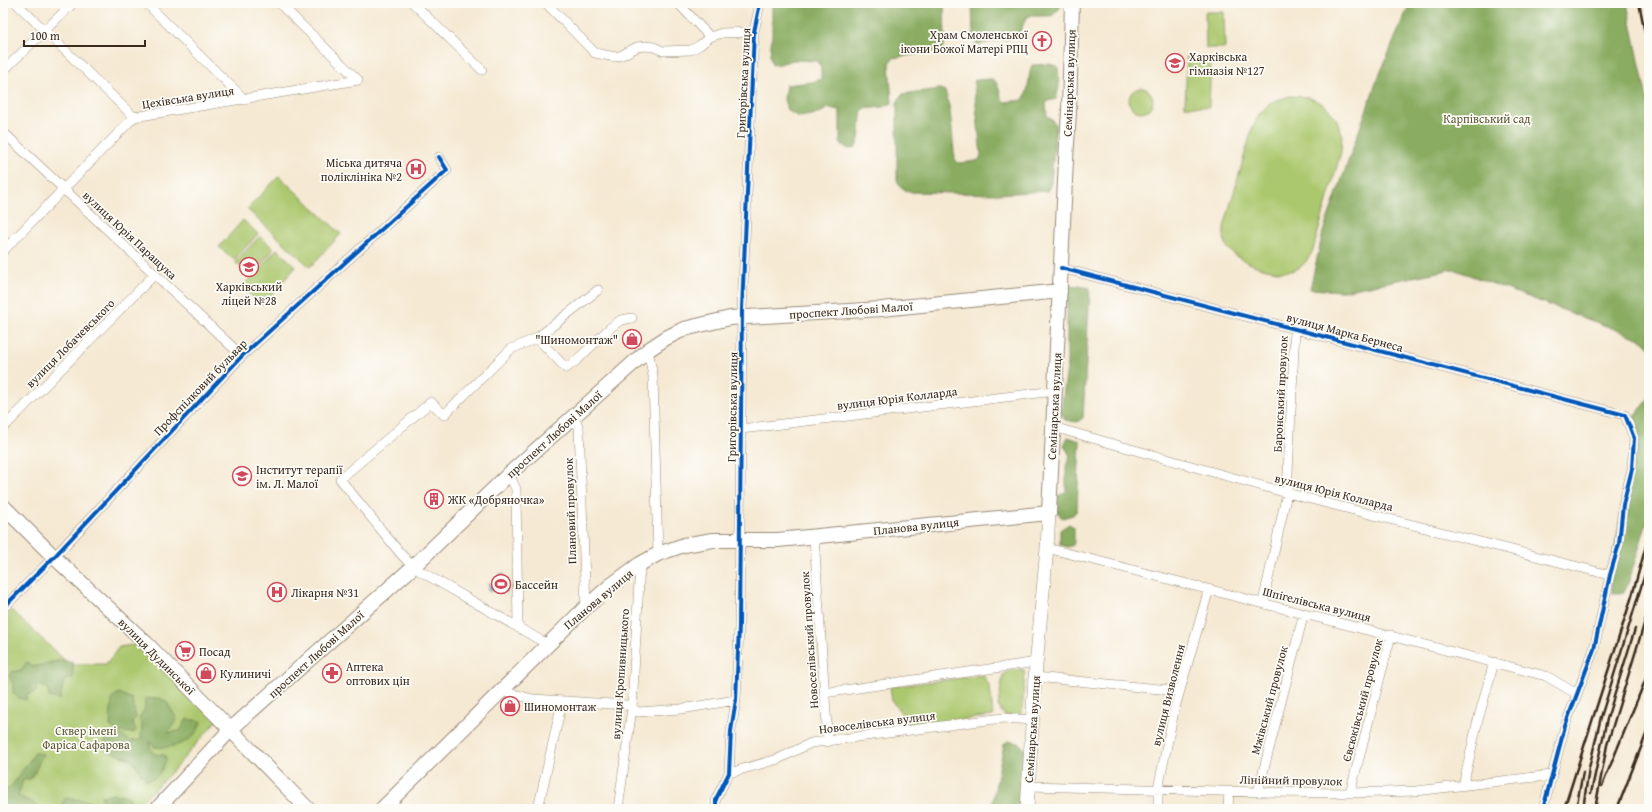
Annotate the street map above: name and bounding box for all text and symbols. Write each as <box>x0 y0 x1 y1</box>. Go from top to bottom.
scale bar <box>24 22 145 48</box>
place label: Храм Смоленської ікони Божої Матері РПЦ <box>900 26 1028 57</box>
text: 100 m <box>30 27 60 44</box>
street label: Григорівська вулиця <box>732 27 754 139</box>
street label: Семінарська вулиця <box>1059 29 1079 137</box>
church icon: Храм Смоленської ікони Божої Матері РПЦ <box>1031 30 1053 52</box>
place label: Харківська гімназія №127 <box>1189 48 1265 79</box>
school or university icon: Харківська гімназія №127 <box>1164 52 1186 74</box>
street label: Цехівська вулиця <box>141 81 235 113</box>
park label: Карпівський сад <box>1443 110 1531 127</box>
place label: Міська дитяча поліклініка №2 <box>321 154 402 185</box>
hospital icon: Міська дитяча поліклініка №2 <box>405 158 427 180</box>
street label: вулиця Юрія Паращука <box>79 187 181 283</box>
school or university icon: Харківський ліцей №28 <box>238 256 260 278</box>
place label: Харківський ліцей №28 <box>216 278 282 309</box>
street label: вулиця Лобачевського <box>22 295 118 391</box>
street label: проспект Любові Малої <box>789 297 914 323</box>
street label: вулиця Марка Бернеса <box>1285 308 1405 356</box>
shop icon: "Шиномонтаж" <box>621 328 643 350</box>
place label: "Шиномонтаж" <box>535 331 618 348</box>
street label: Профспілковий бульвар <box>149 335 251 439</box>
street label: Баронський провулок <box>1268 335 1292 453</box>
street label: Григорівська вулиця <box>723 352 741 462</box>
street label: Семінарська вулиця <box>1043 352 1065 460</box>
street label: вулиця Юрія Колларда <box>836 382 958 414</box>
street label: проспект Любові Малої <box>502 386 606 482</box>
street label: Плановий провулок <box>560 457 580 564</box>
place label: Інститут терапії ім. Л. Малої <box>256 461 343 492</box>
school or university icon: Інститут терапії ім. Л. Малої <box>231 465 253 487</box>
street label: вулиця Юрія Колларда <box>1273 469 1395 515</box>
building icon: ЖК «Добряночка» <box>423 488 445 510</box>
place label: ЖК «Добряночка» <box>447 491 545 508</box>
street label: Планова вулиця <box>872 513 960 539</box>
street label: Планова вулиця <box>560 565 636 633</box>
street label: Новоселівський провулок <box>796 570 822 709</box>
sports icon: Бассейн <box>490 573 512 595</box>
place label: Бассейн <box>515 576 558 593</box>
hospital icon: Лікарня №31 <box>266 581 288 603</box>
street label: Шпігелівська вулиця <box>1261 582 1373 626</box>
place label: Лікарня №31 <box>291 584 359 601</box>
street label: проспект Любові Малої <box>264 606 368 702</box>
street label: вулиця Кропивницького <box>607 608 633 740</box>
street label: вулиця Дудинської <box>115 614 200 699</box>
street label: Євсюківський провулок <box>1337 636 1387 763</box>
supermarket icon: Посад <box>174 640 196 662</box>
street label: вулиця Визволення <box>1147 642 1189 748</box>
place label: Посад <box>199 643 231 660</box>
street label: Мжівський провулок <box>1246 643 1292 756</box>
place label: Аптека оптових цін <box>346 658 410 689</box>
shop icon: Кулиничі <box>195 662 217 684</box>
pharmacy icon: Аптека оптових цін <box>321 662 343 684</box>
place label: Кулиничі <box>220 665 272 682</box>
street label: Семінарська вулиця <box>1020 675 1044 783</box>
shop icon: Шиномонтаж <box>499 695 521 717</box>
place label: Шиномонтаж <box>524 698 596 715</box>
street label: Новоселівська вулиця <box>818 706 936 738</box>
park label: Сквер імені Фаріса Сафарова <box>42 722 130 753</box>
street label: Лінійний провулок <box>1240 771 1343 789</box>

